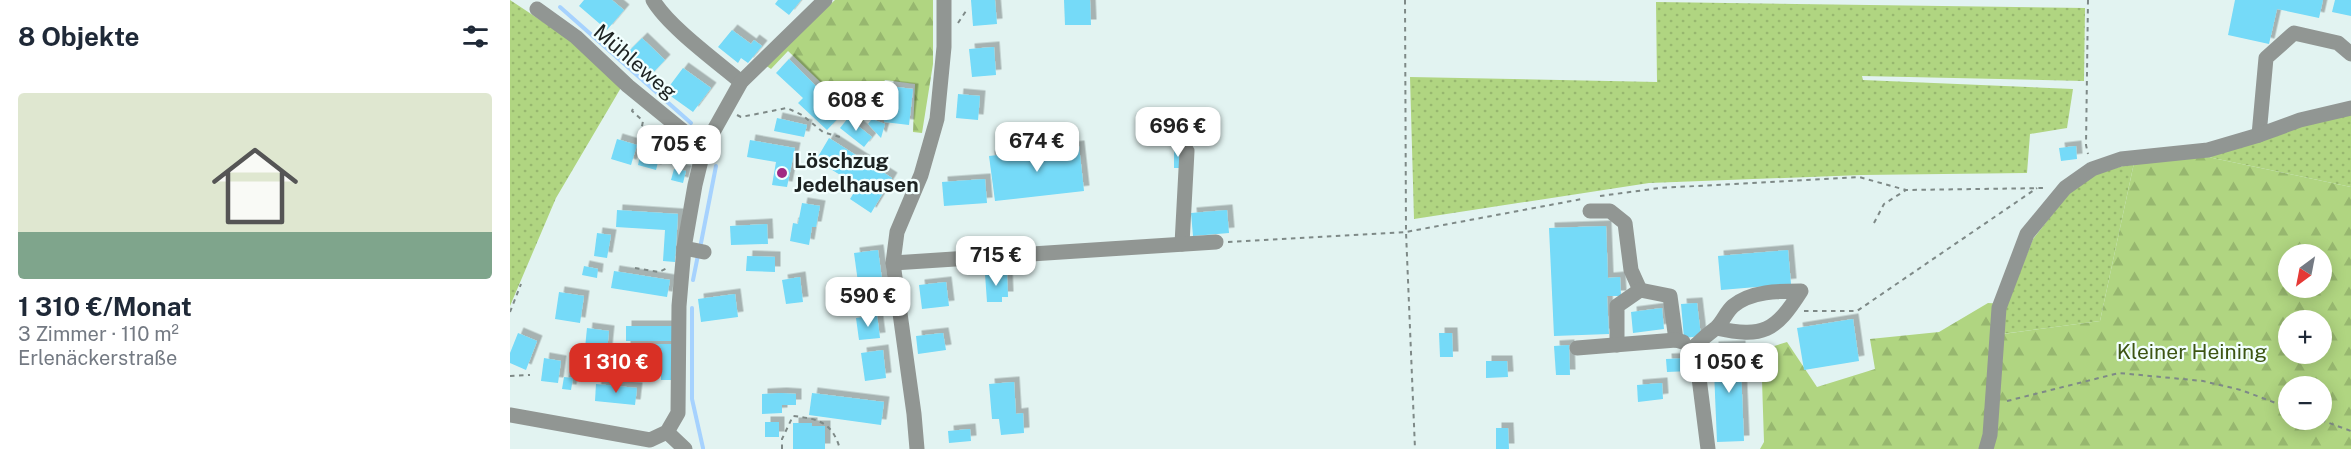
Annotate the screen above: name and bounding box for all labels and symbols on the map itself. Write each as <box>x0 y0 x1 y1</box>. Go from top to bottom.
street label: Mühleweg <box>589 19 682 104</box>
pin: 608 € <box>814 81 898 132</box>
pin: 696 € <box>1136 107 1220 158</box>
pin: 674 € <box>995 122 1079 173</box>
pin: 705 € <box>637 125 721 176</box>
place label: Löschzug Jedelhausen <box>794 148 919 197</box>
marker: Löschzug Jedelhausen <box>775 166 789 180</box>
pin: 715 € <box>954 236 1038 287</box>
north arrow <box>2278 244 2332 298</box>
pin: 590 € <box>826 277 910 328</box>
park label: Kleiner Heining <box>2117 339 2267 364</box>
pin: 1 310 € <box>561 343 671 394</box>
pin: 1 050 € <box>1674 343 1784 394</box>

